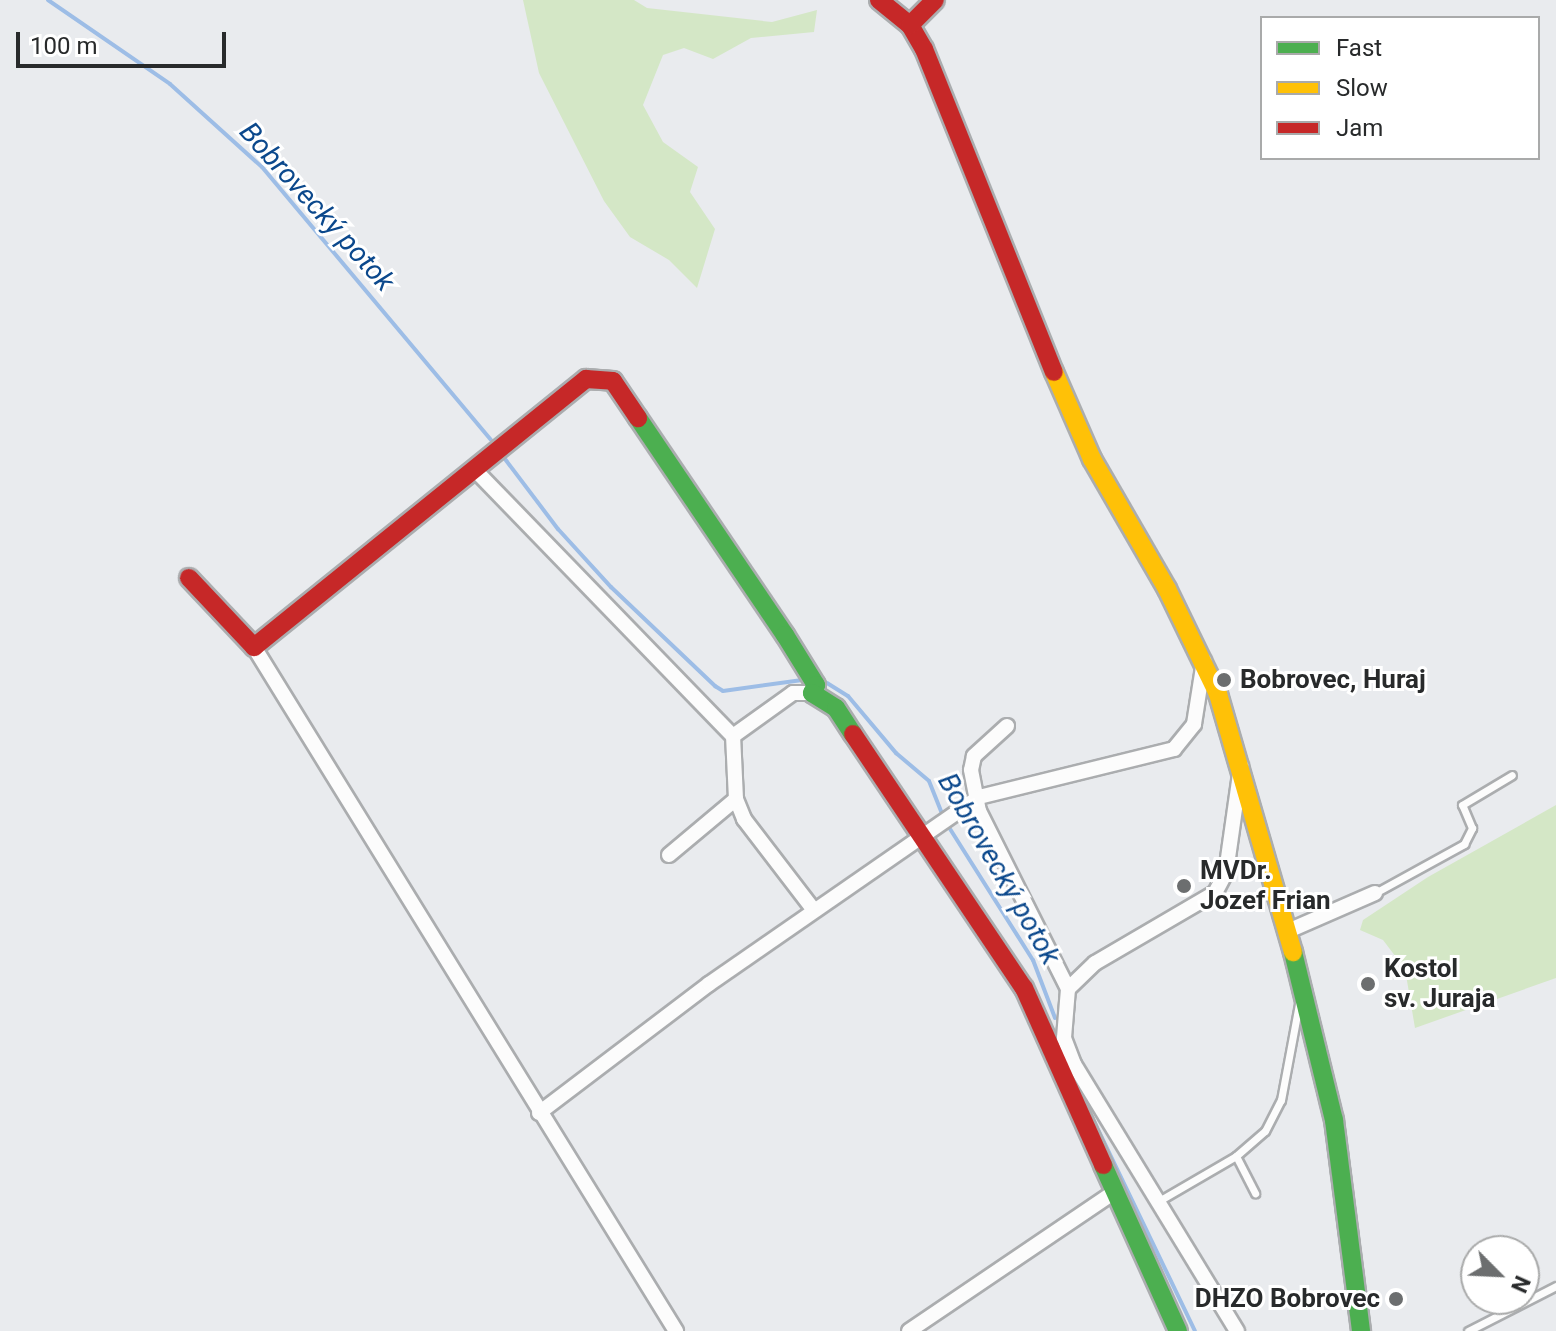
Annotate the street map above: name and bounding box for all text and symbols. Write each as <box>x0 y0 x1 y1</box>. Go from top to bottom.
scale bar <box>20 16 230 66</box>
legend <box>1260 16 1540 160</box>
text: 100 m <box>30 32 97 60</box>
text: Fast <box>1336 34 1382 62</box>
text: Slow <box>1336 74 1388 102</box>
text: Jam <box>1336 114 1383 142</box>
water label: Bobrovecký potok <box>232 116 402 298</box>
place label: Bobrovec, Huraj <box>1240 664 1426 696</box>
marker: Bobrovec, Huraj <box>1215 671 1233 689</box>
water label: Bobrovecký potok <box>931 767 1067 971</box>
place label: MVDr. Jozef Frian <box>1200 855 1331 916</box>
marker: MVDr. Jozef Frian <box>1175 877 1193 895</box>
place label: Kostol sv. Juraja <box>1384 953 1495 1014</box>
marker: Kostol sv. Juraja <box>1359 975 1377 993</box>
north arrow <box>1460 1235 1540 1315</box>
text: N <box>1506 1272 1535 1296</box>
place label: DHZO Bobrovec <box>1195 1283 1380 1315</box>
marker: DHZO Bobrovec <box>1387 1290 1405 1308</box>

